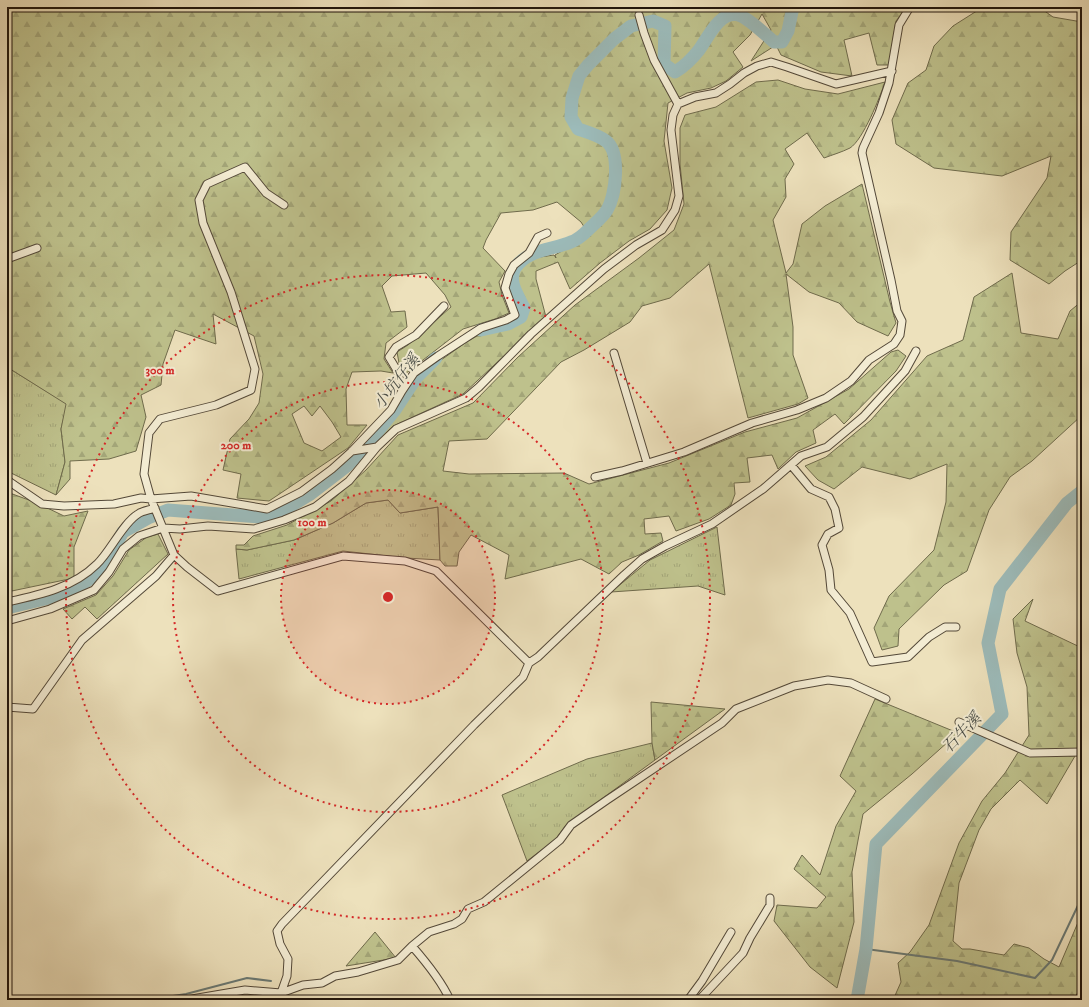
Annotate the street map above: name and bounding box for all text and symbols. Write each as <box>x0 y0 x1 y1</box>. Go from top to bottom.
water label: 小坑仔溪 <box>369 349 426 413</box>
text: 300 m <box>146 363 174 378</box>
text: 200 m <box>221 438 251 453</box>
text: 100 m <box>298 515 326 530</box>
centre of rings <box>381 590 395 604</box>
water label: 石牛溪 <box>938 707 987 757</box>

